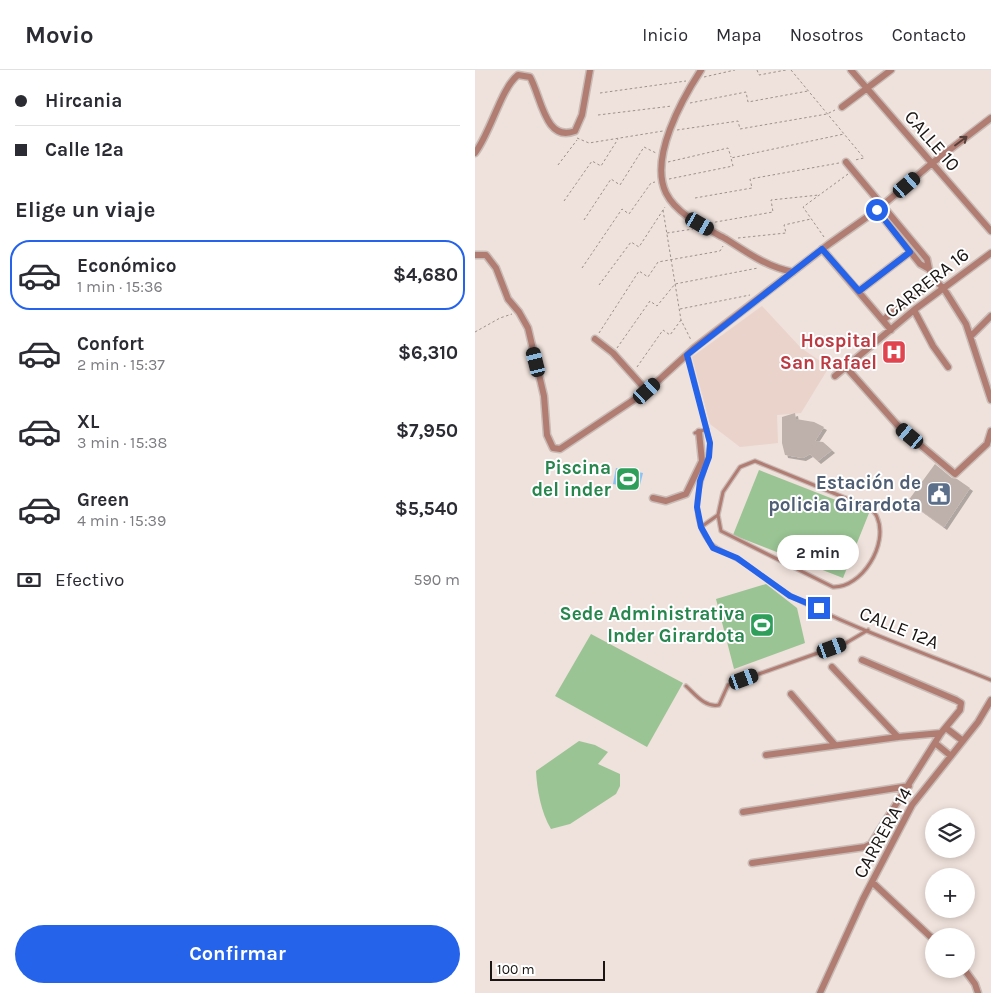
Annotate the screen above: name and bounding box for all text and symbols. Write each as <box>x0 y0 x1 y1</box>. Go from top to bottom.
text: Movio <box>25 21 94 49</box>
text: Inicio <box>642 24 688 46</box>
text: Mapa <box>716 24 762 46</box>
text: Nosotros <box>790 24 864 46</box>
text: Contacto <box>892 24 966 46</box>
text: Hircania <box>45 90 122 112</box>
street label: CALLE 10 <box>900 106 964 176</box>
one-way arrow <box>954 136 968 146</box>
text: Calle 12a <box>45 139 124 161</box>
car <box>890 169 923 201</box>
text: Elige un viaje <box>15 197 155 223</box>
route start <box>866 199 888 221</box>
car <box>683 210 716 238</box>
street label: CARRERA 16 <box>881 243 973 323</box>
icon: car <box>17 253 62 298</box>
text: Económico <box>77 255 177 277</box>
text: $4,680 <box>393 264 458 286</box>
text: 1 min · 15:36 <box>77 277 163 296</box>
place label: Hospital San Rafael <box>780 330 877 374</box>
icon: car <box>17 331 62 376</box>
text: Confort <box>77 333 144 355</box>
hospital icon: Hospital San Rafael <box>881 339 907 365</box>
text: $6,310 <box>398 342 458 364</box>
car <box>525 346 546 378</box>
text: 2 min · 15:37 <box>77 355 165 374</box>
car <box>630 375 663 407</box>
icon: car <box>17 409 62 454</box>
text: XL <box>77 411 99 433</box>
text: $7,950 <box>396 420 458 442</box>
car <box>893 421 926 451</box>
text: 3 min · 15:38 <box>77 433 167 452</box>
place label: Piscina del inder <box>531 457 612 501</box>
sports icon: Piscina del inder <box>615 466 641 492</box>
place label: Estación de policia Girardota <box>768 472 921 516</box>
public building icon: Estación de policia Girardota <box>926 481 952 507</box>
icon: car <box>17 487 62 532</box>
text: Green <box>77 489 129 511</box>
text: $5,540 <box>395 498 458 520</box>
text: 4 min · 15:39 <box>77 511 166 530</box>
callout: 2 min <box>778 536 860 570</box>
text: 2 min <box>796 543 840 562</box>
icon: cash <box>15 566 43 594</box>
text: Efectivo <box>55 569 124 591</box>
text: 590 m <box>413 570 460 589</box>
route end <box>808 597 830 619</box>
street label: CALLE 12A <box>856 602 942 654</box>
place label: Sede Administrativa Inder Girardota <box>560 603 745 647</box>
sports icon: Sede Administrativa Inder Girardota <box>749 612 775 638</box>
car <box>815 636 848 660</box>
car <box>727 667 760 691</box>
street label: CARRERA 14 <box>849 783 917 882</box>
map controls <box>925 808 975 978</box>
button: layers <box>925 808 975 858</box>
button: + <box>925 868 975 918</box>
button: Confirmar <box>15 925 460 983</box>
button: − <box>925 928 975 978</box>
scale bar <box>490 958 605 981</box>
text: 100 m <box>497 961 535 978</box>

